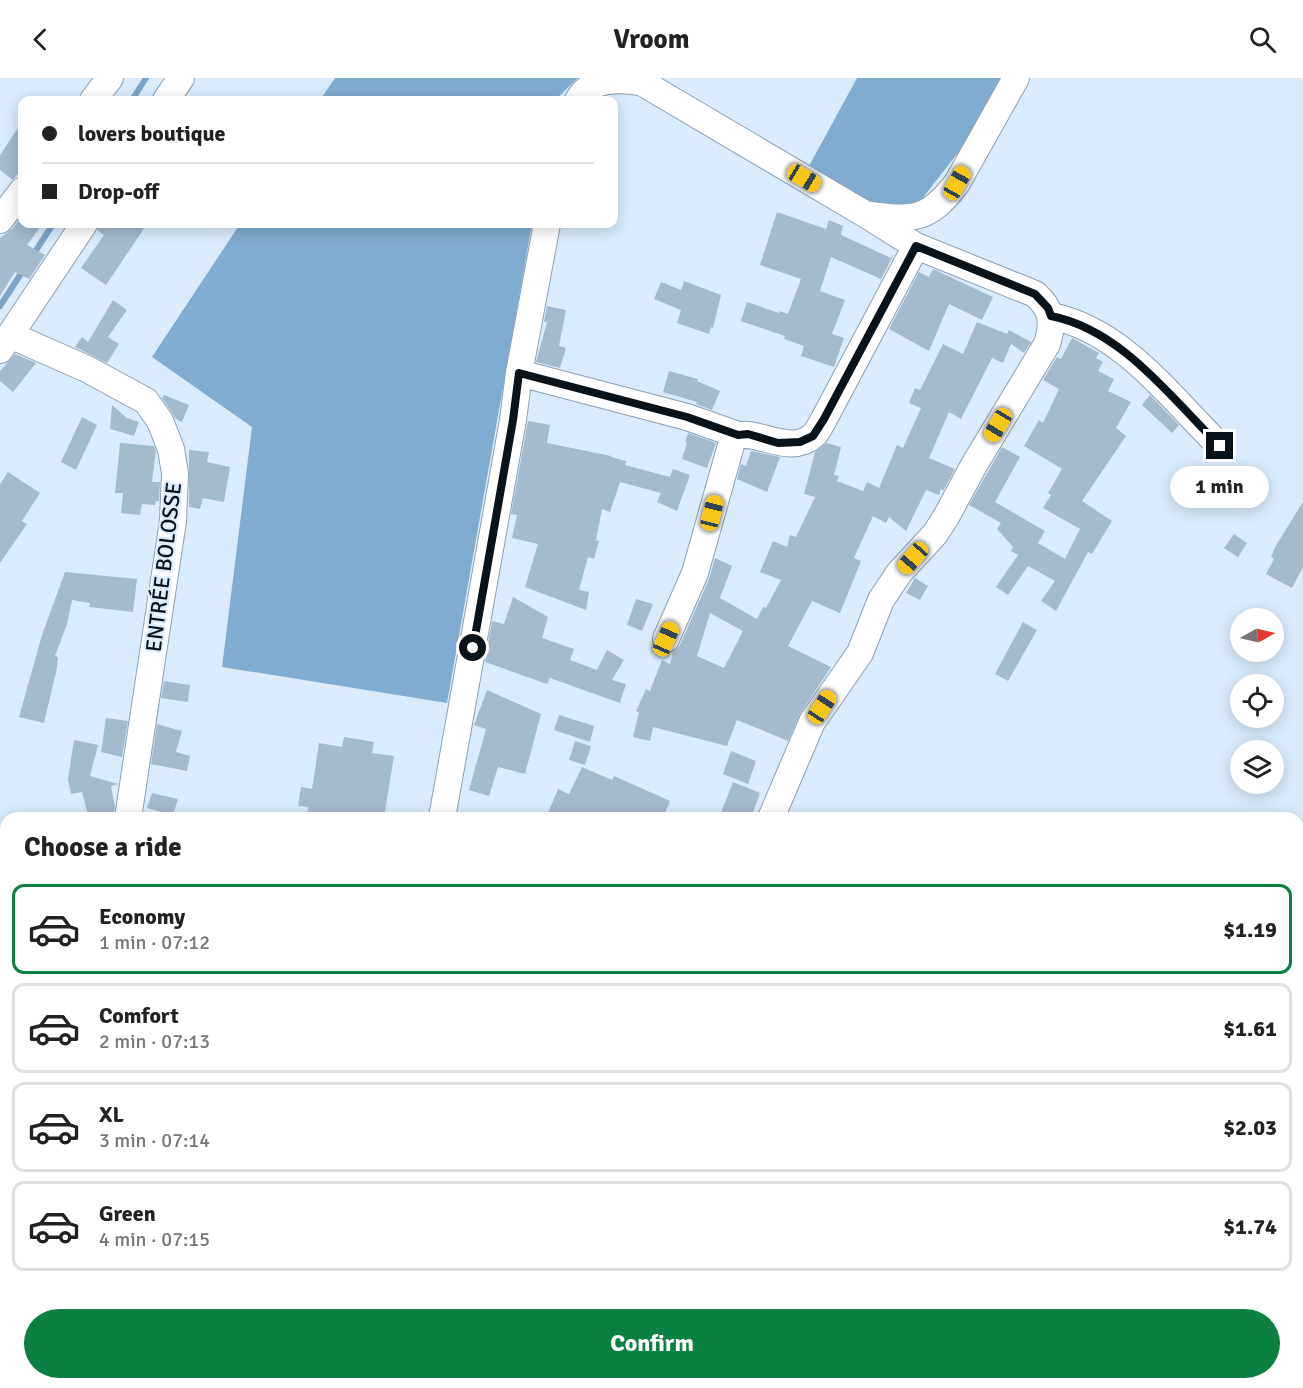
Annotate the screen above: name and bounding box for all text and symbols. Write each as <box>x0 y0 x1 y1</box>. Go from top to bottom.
icon: back <box>24 23 57 56</box>
text: Vroom <box>613 23 690 56</box>
icon: search <box>1246 23 1279 56</box>
text: lovers boutique <box>78 120 226 147</box>
car <box>784 161 824 195</box>
car <box>940 163 974 203</box>
text: Drop-off <box>78 178 159 205</box>
car <box>981 405 1015 445</box>
route end <box>1206 432 1233 459</box>
callout: 1 min <box>1170 467 1270 509</box>
text: 1 min <box>1195 474 1244 499</box>
street label: ENTRÉE BOLOSSE <box>140 481 187 654</box>
car <box>699 493 725 533</box>
car <box>894 539 932 577</box>
north arrow <box>1230 608 1284 662</box>
map controls <box>1230 608 1284 794</box>
car <box>650 619 682 659</box>
route start <box>459 634 486 661</box>
button: locate <box>1230 674 1284 728</box>
car <box>805 687 839 727</box>
button: layers <box>1230 740 1284 794</box>
text: Choose a ride <box>24 831 182 864</box>
icon: car <box>27 902 81 956</box>
text: Economy <box>99 903 185 930</box>
text: $1.19 <box>1223 916 1277 943</box>
text: 1 min · 07:12 <box>99 930 210 955</box>
icon: car <box>27 1001 81 1055</box>
text: Comfort <box>99 1002 179 1029</box>
text: $1.61 <box>1223 1015 1277 1042</box>
text: 2 min · 07:13 <box>99 1029 210 1054</box>
icon: car <box>27 1100 81 1154</box>
text: XL <box>99 1101 124 1128</box>
text: $2.03 <box>1223 1114 1277 1141</box>
text: 3 min · 07:14 <box>99 1128 210 1153</box>
icon: car <box>27 1199 81 1253</box>
text: Green <box>99 1200 156 1227</box>
text: $1.74 <box>1223 1213 1277 1240</box>
text: 4 min · 07:15 <box>99 1227 210 1252</box>
button: Confirm <box>24 1309 1280 1378</box>

